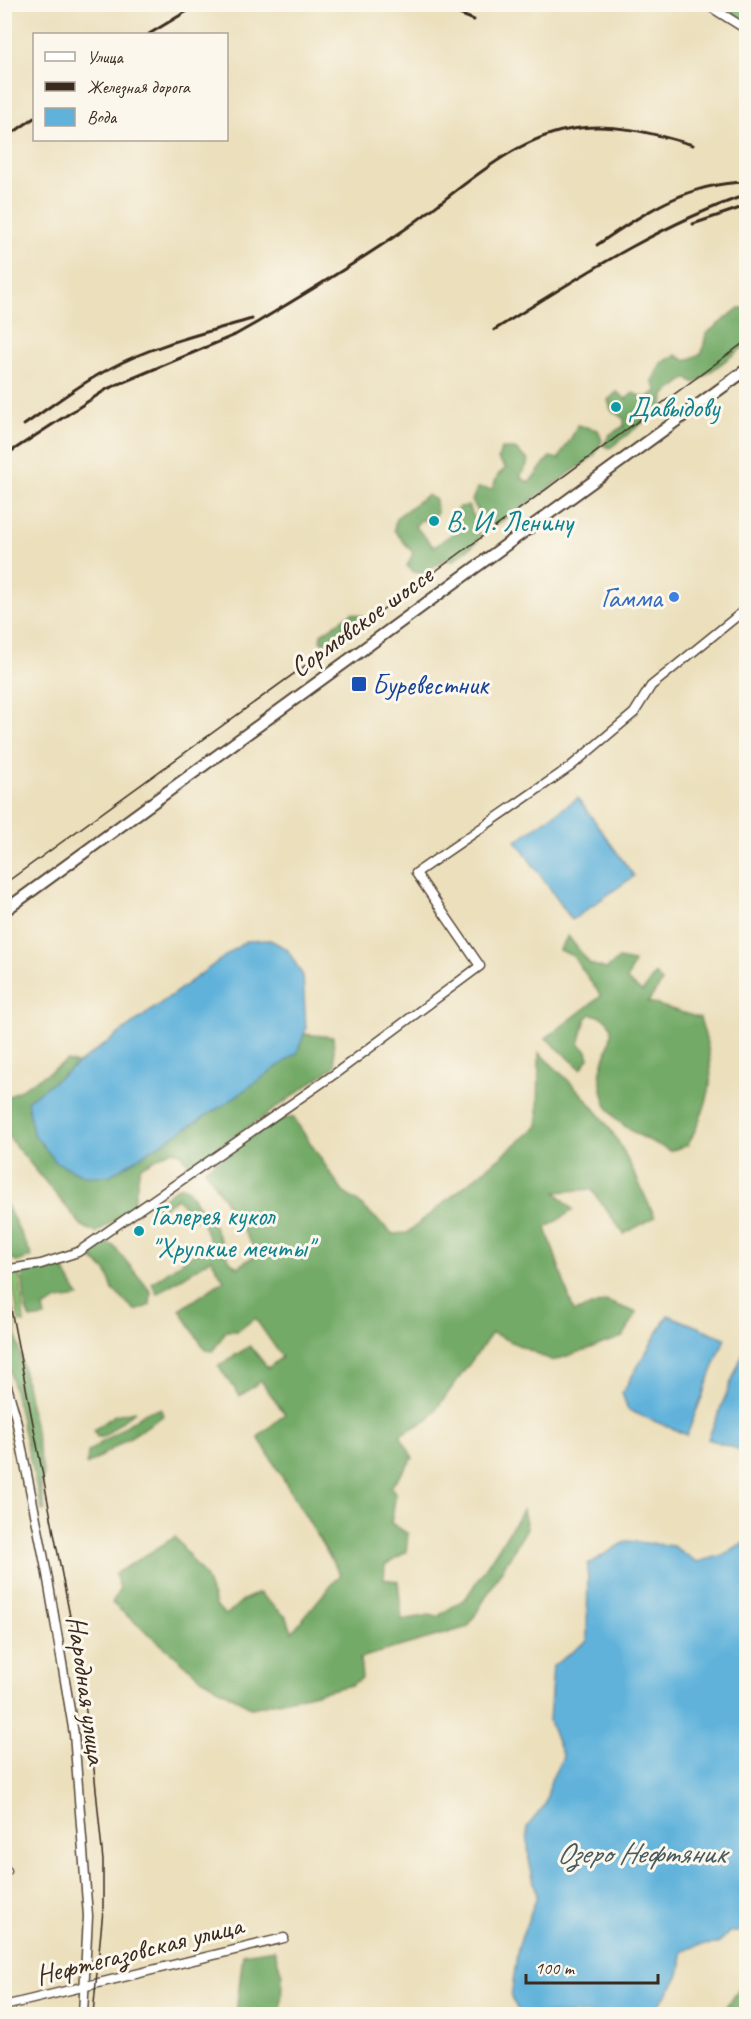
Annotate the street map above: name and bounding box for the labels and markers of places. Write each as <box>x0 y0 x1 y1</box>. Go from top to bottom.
place label: Давыдову <box>628 390 722 425</box>
marker: Давыдову <box>609 400 623 414</box>
place label: В. И. Ленину <box>446 504 575 539</box>
marker: В. И. Ленину <box>427 514 441 528</box>
place label: Гамма <box>601 580 664 615</box>
marker: Гамма <box>667 590 681 604</box>
place label: Буревестник <box>372 667 490 702</box>
marker: Буревестник <box>350 675 368 693</box>
place label: Галерея кукол "Хрупкие мечты" <box>151 1198 318 1265</box>
marker: Галерея кукол "Хрупкие мечты" <box>132 1224 146 1238</box>

